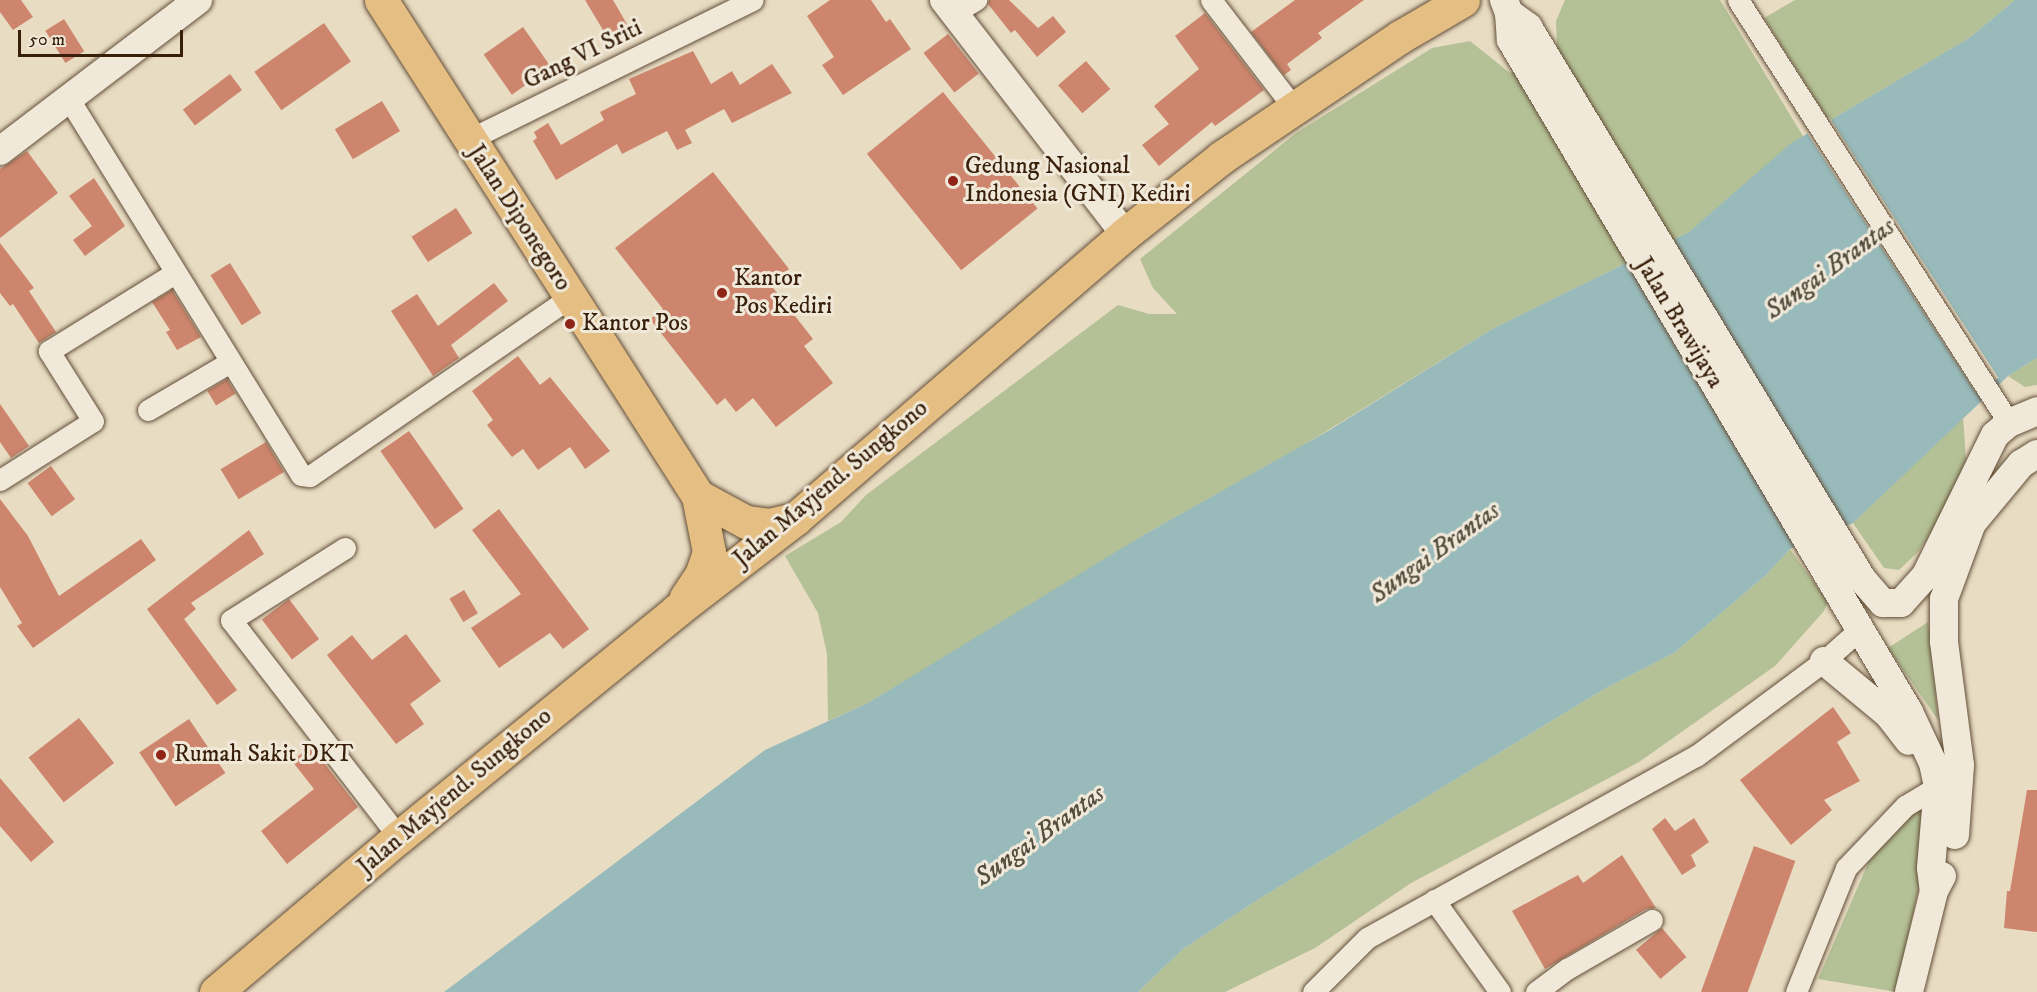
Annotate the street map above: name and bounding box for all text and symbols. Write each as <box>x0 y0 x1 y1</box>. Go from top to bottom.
street label: Gang VI Sriti <box>519 14 647 96</box>
scale bar <box>21 18 186 56</box>
text: 50 m <box>29 29 65 51</box>
street label: Jalan Diponegoro <box>461 140 577 296</box>
place label: Gedung Nasional Indonesia (GNI) Kediri <box>965 153 1190 209</box>
marker: Gedung Nasional Indonesia (GNI) Kediri <box>946 174 960 188</box>
water label: Sungai Brantas <box>1759 211 1901 327</box>
street label: Jalan Brawijaya <box>1629 252 1729 394</box>
place label: Kantor Pos Kediri <box>734 265 832 321</box>
marker: Kantor Pos Kediri <box>715 286 729 300</box>
place label: Kantor Pos <box>582 310 688 338</box>
marker: Kantor Pos <box>563 317 577 331</box>
street label: Jalan Mayjend. Sungkono <box>728 394 934 574</box>
water label: Sungai Brantas <box>1364 495 1506 611</box>
street label: Jalan Mayjend. Sungkono <box>352 702 558 882</box>
place label: Rumah Sakit DKT <box>174 741 353 769</box>
marker: Rumah Sakit DKT <box>152 746 170 764</box>
water label: Sungai Brantas <box>969 778 1111 894</box>

